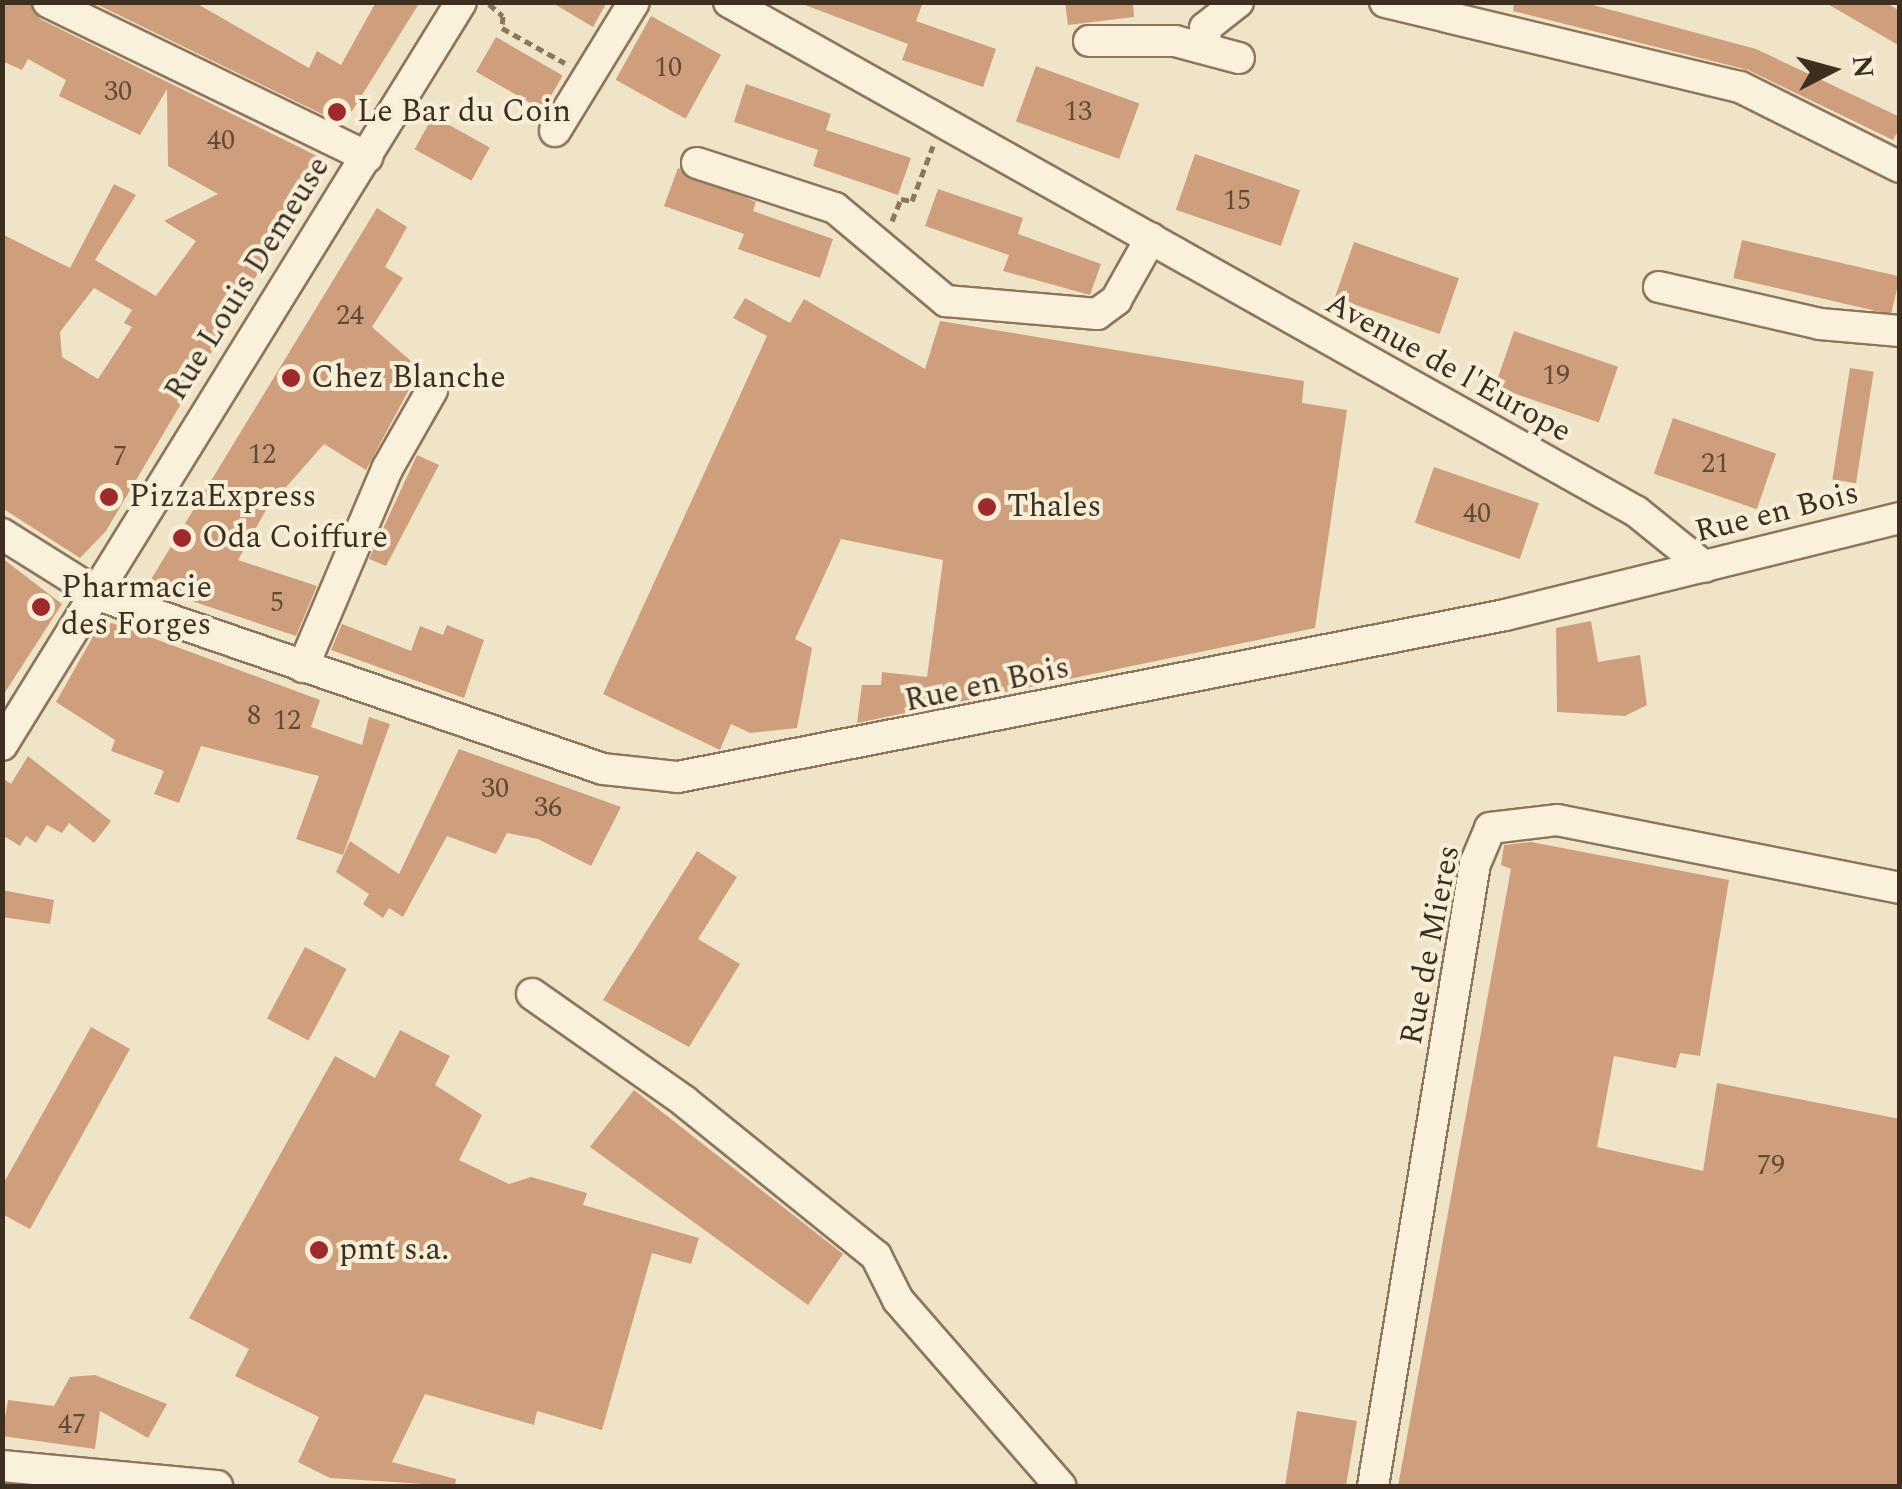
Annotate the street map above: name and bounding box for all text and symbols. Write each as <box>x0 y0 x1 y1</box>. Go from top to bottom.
north arrow <box>1782 20 1882 120</box>
house number: 10 <box>654 51 682 85</box>
text: N <box>1840 53 1885 80</box>
house number: 30 <box>104 75 132 109</box>
place label: Le Bar du Coin <box>357 93 571 131</box>
house number: 13 <box>1064 95 1092 129</box>
marker: Le Bar du Coin <box>326 101 348 123</box>
house number: 40 <box>207 124 235 158</box>
street label: Rue Louis Demeuse <box>157 150 339 408</box>
house number: 15 <box>1223 184 1251 218</box>
street label: Avenue de l'Europe <box>1318 285 1578 451</box>
house number: 24 <box>336 299 364 333</box>
place label: Chez Blanche <box>311 359 506 397</box>
house number: 19 <box>1542 359 1570 393</box>
marker: Chez Blanche <box>280 367 302 389</box>
house number: 12 <box>248 438 276 472</box>
house number: 7 <box>113 440 127 474</box>
house number: 21 <box>1701 447 1729 481</box>
street label: Rue en Bois <box>1691 474 1863 552</box>
place label: PizzaExpress <box>129 478 316 516</box>
marker: PizzaExpress <box>98 486 120 508</box>
place label: Thales <box>1007 488 1101 526</box>
marker: Thales <box>976 496 998 518</box>
house number: 40 <box>1463 497 1491 531</box>
place label: Oda Coiffure <box>202 519 388 557</box>
marker: Oda Coiffure <box>171 527 193 549</box>
place label: Pharmacie des Forges <box>61 570 212 645</box>
house number: 5 <box>270 586 284 620</box>
marker: Pharmacie des Forges <box>30 596 52 618</box>
street label: Rue en Bois <box>901 649 1073 721</box>
house number: 8 <box>247 699 261 733</box>
house number: 12 <box>273 704 301 738</box>
house number: 30 <box>481 772 509 806</box>
house number: 36 <box>534 791 562 825</box>
street label: Rue de Mieres <box>1393 842 1469 1048</box>
house number: 79 <box>1757 1149 1785 1183</box>
place label: pmt s.a. <box>339 1231 449 1269</box>
marker: pmt s.a. <box>308 1239 330 1261</box>
house number: 47 <box>58 1408 86 1442</box>

